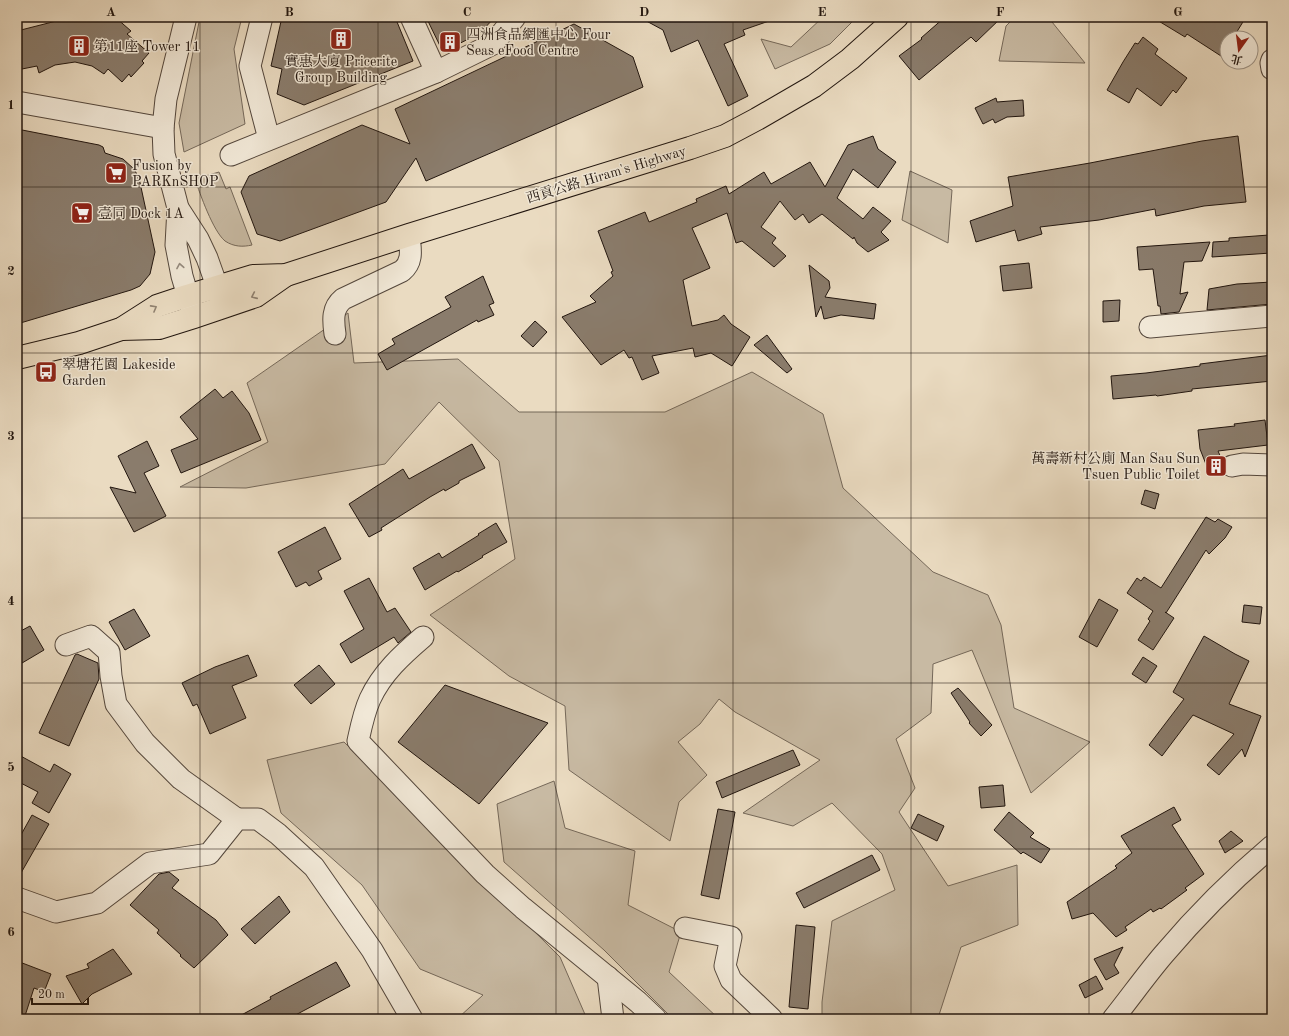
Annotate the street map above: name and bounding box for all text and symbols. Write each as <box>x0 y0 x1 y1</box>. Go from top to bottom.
text: A <box>106 6 116 19</box>
text: B <box>284 6 294 19</box>
text: C <box>463 6 471 19</box>
text: D <box>639 6 649 19</box>
text: E <box>818 6 827 19</box>
text: F <box>996 6 1005 19</box>
text: G <box>1173 6 1183 19</box>
building icon: 實惠大廈 Pricerite Group Building <box>328 26 354 52</box>
place label: 四洲食品網匯中心 Four Seas eFood Centre <box>466 27 611 58</box>
building icon: 四洲食品網匯中心 Four Seas eFood Centre <box>437 29 463 55</box>
north arrow <box>1219 30 1259 70</box>
building icon: 第11座 Tower 11 <box>66 33 92 59</box>
place label: 第11座 Tower 11 <box>94 39 200 54</box>
text: 北 <box>1230 52 1244 67</box>
place label: 實惠大廈 Pricerite Group Building <box>285 54 397 85</box>
text: 1 <box>7 99 15 112</box>
street label: 西貢公路 Hiram's Highway <box>524 143 688 206</box>
place label: Fusion by PARKnSHOP <box>132 159 218 189</box>
supermarket icon: Fusion by PARKnSHOP <box>103 160 129 186</box>
supermarket icon: 壹同 Dock 1A <box>69 200 95 226</box>
place label: 壹同 Dock 1A <box>98 206 184 221</box>
one-way arrow <box>176 263 185 269</box>
text: 2 <box>7 265 15 278</box>
one-way arrow <box>251 291 258 299</box>
one-way arrow <box>150 305 157 313</box>
place label: 翠塘花園 Lakeside Garden <box>62 357 176 388</box>
bus stop icon: 翠塘花園 Lakeside Garden <box>33 359 59 385</box>
text: 3 <box>7 430 15 443</box>
place label: 萬壽新村公廁 Man Sau Sun Tsuen Public Toilet <box>1031 451 1200 482</box>
building icon: 萬壽新村公廁 Man Sau Sun Tsuen Public Toilet <box>1203 453 1229 479</box>
text: 4 <box>7 595 15 608</box>
text: 5 <box>7 761 15 774</box>
text: 6 <box>7 926 15 939</box>
scale bar <box>32 980 88 1006</box>
text: 20 m <box>38 989 65 1001</box>

